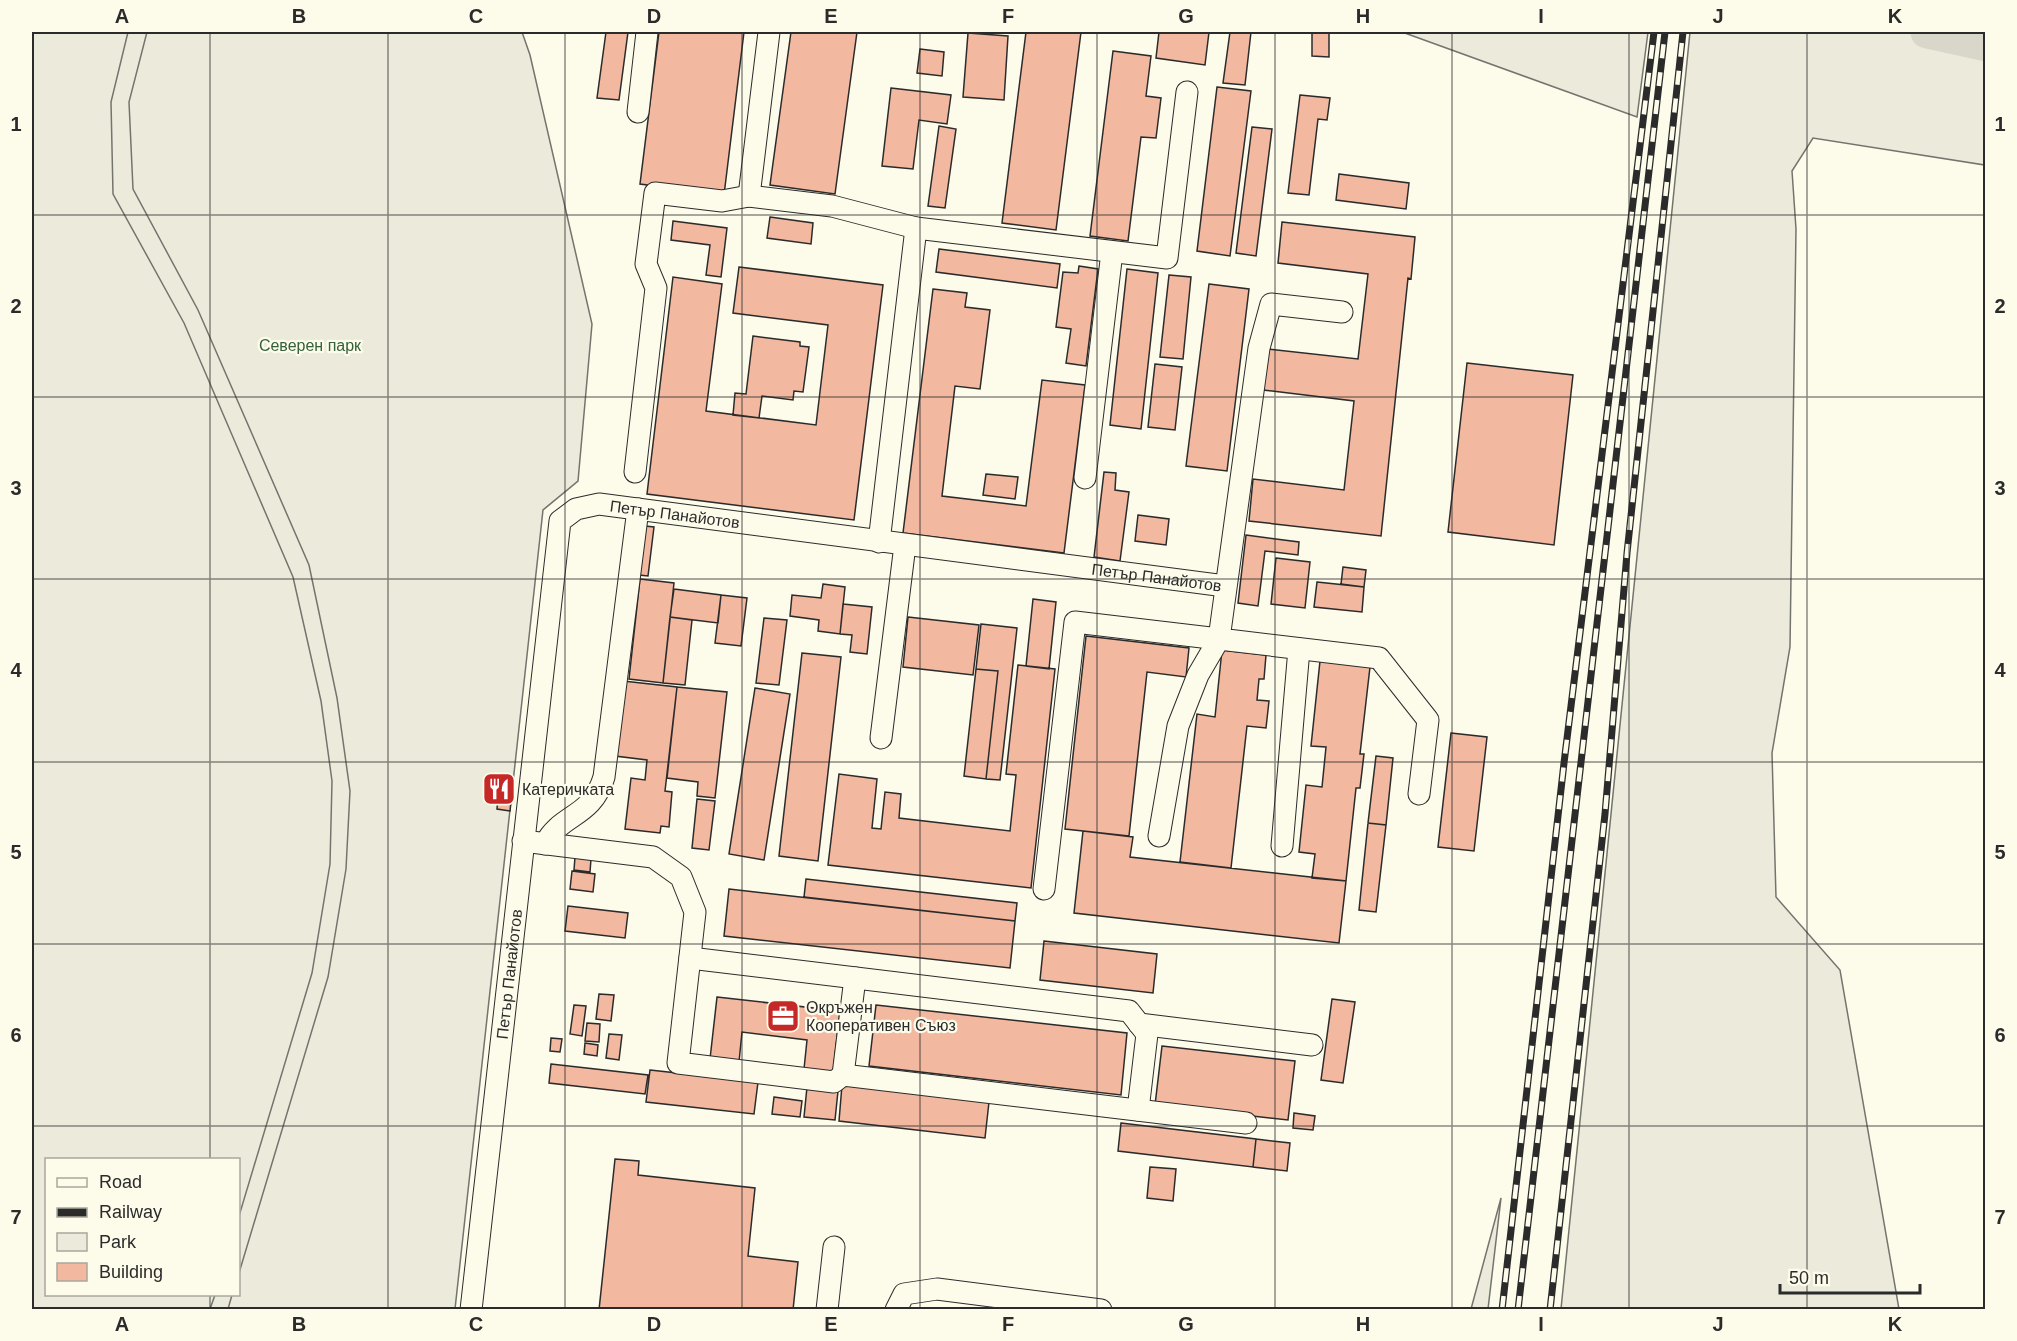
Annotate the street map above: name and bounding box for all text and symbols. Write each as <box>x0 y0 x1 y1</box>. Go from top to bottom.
text: A <box>115 5 129 27</box>
text: B <box>292 5 306 27</box>
text: C <box>469 5 483 27</box>
text: D <box>647 5 661 27</box>
text: E <box>824 5 838 27</box>
text: F <box>1002 5 1014 27</box>
text: G <box>1178 5 1194 27</box>
text: H <box>1356 5 1370 27</box>
text: I <box>1538 5 1544 27</box>
text: J <box>1712 5 1724 27</box>
text: K <box>1888 5 1903 27</box>
text: 1 <box>10 113 22 135</box>
text: 1 <box>1994 113 2006 135</box>
text: 2 <box>10 295 22 317</box>
text: 2 <box>1994 295 2006 317</box>
park label: Северен парк <box>259 337 362 354</box>
text: 3 <box>10 477 22 499</box>
text: 3 <box>1994 477 2006 499</box>
street label: Петър Панайотов <box>609 497 741 531</box>
street label: Петър Панайотов <box>1091 560 1223 594</box>
text: 4 <box>10 659 22 681</box>
text: 4 <box>1994 659 2006 681</box>
restaurant icon: Катеричката <box>481 771 517 807</box>
place label: Катеричката <box>522 781 614 798</box>
text: 5 <box>10 841 22 863</box>
text: 5 <box>1994 841 2006 863</box>
street label: Петър Панайотов <box>493 908 525 1040</box>
office icon: Окръжен Кооперативен Съюз <box>765 998 801 1034</box>
place label: Окръжен Кооперативен Съюз <box>806 999 956 1034</box>
text: 6 <box>10 1024 22 1046</box>
text: 6 <box>1994 1024 2006 1046</box>
legend <box>45 1158 240 1296</box>
text: Road <box>99 1172 142 1192</box>
text: Railway <box>99 1202 162 1222</box>
text: 7 <box>10 1206 22 1228</box>
text: 7 <box>1994 1206 2006 1228</box>
text: Park <box>99 1232 137 1252</box>
scale bar <box>1780 1257 1920 1295</box>
text: Building <box>99 1262 163 1282</box>
text: 50 m <box>1789 1268 1829 1288</box>
text: A <box>115 1313 129 1335</box>
text: B <box>292 1313 306 1335</box>
text: C <box>469 1313 483 1335</box>
text: D <box>647 1313 661 1335</box>
text: E <box>824 1313 838 1335</box>
text: F <box>1002 1313 1014 1335</box>
text: G <box>1178 1313 1194 1335</box>
text: H <box>1356 1313 1370 1335</box>
text: I <box>1538 1313 1544 1335</box>
text: J <box>1712 1313 1724 1335</box>
text: K <box>1888 1313 1903 1335</box>

